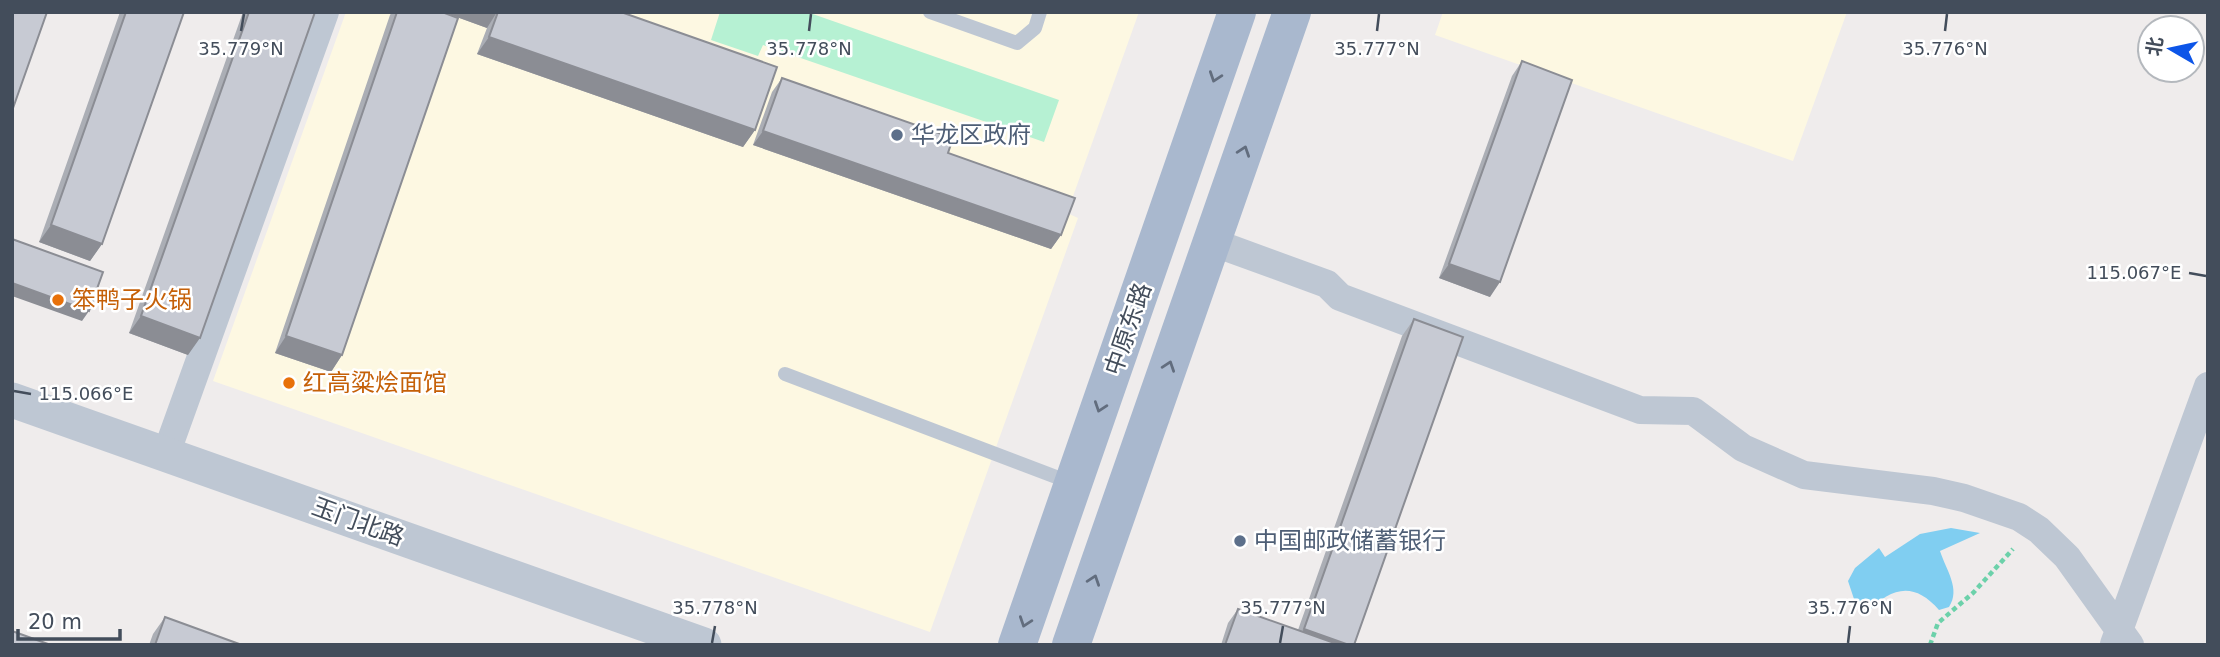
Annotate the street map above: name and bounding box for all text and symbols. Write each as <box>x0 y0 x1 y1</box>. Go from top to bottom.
north arrow <box>2136 14 2206 84</box>
text: 北 <box>2142 35 2167 57</box>
text: 35.779°N <box>198 38 284 59</box>
text: 35.778°N <box>766 38 852 59</box>
text: 35.777°N <box>1334 38 1420 59</box>
text: 35.776°N <box>1902 38 1988 59</box>
one-way arrow <box>1209 70 1223 82</box>
place label: 华龙区政府 <box>911 121 1031 149</box>
marker: 华龙区政府 <box>889 127 905 143</box>
one-way arrow <box>1236 145 1250 157</box>
text: 115.067°E <box>2087 262 2181 283</box>
street label: 中原东路 <box>1099 279 1157 379</box>
place label: 笨鸭子火锅 <box>72 286 192 314</box>
marker: 笨鸭子火锅 <box>50 292 66 308</box>
one-way arrow <box>1161 360 1175 372</box>
place label: 红高粱烩面馆 <box>303 369 447 397</box>
marker: 红高粱烩面馆 <box>281 375 297 391</box>
text: 115.066°E <box>39 383 133 404</box>
one-way arrow <box>1094 401 1108 413</box>
street label: 玉门北路 <box>308 492 408 552</box>
place label: 中国邮政储蓄银行 <box>1254 527 1446 555</box>
marker: 中国邮政储蓄银行 <box>1232 533 1248 549</box>
one-way arrow <box>1086 575 1100 587</box>
text: 35.778°N <box>672 597 758 618</box>
text: 35.777°N <box>1240 597 1326 618</box>
text: 35.776°N <box>1807 597 1893 618</box>
scale bar <box>18 598 119 642</box>
text: 20 m <box>28 610 82 634</box>
one-way arrow <box>1019 616 1033 628</box>

